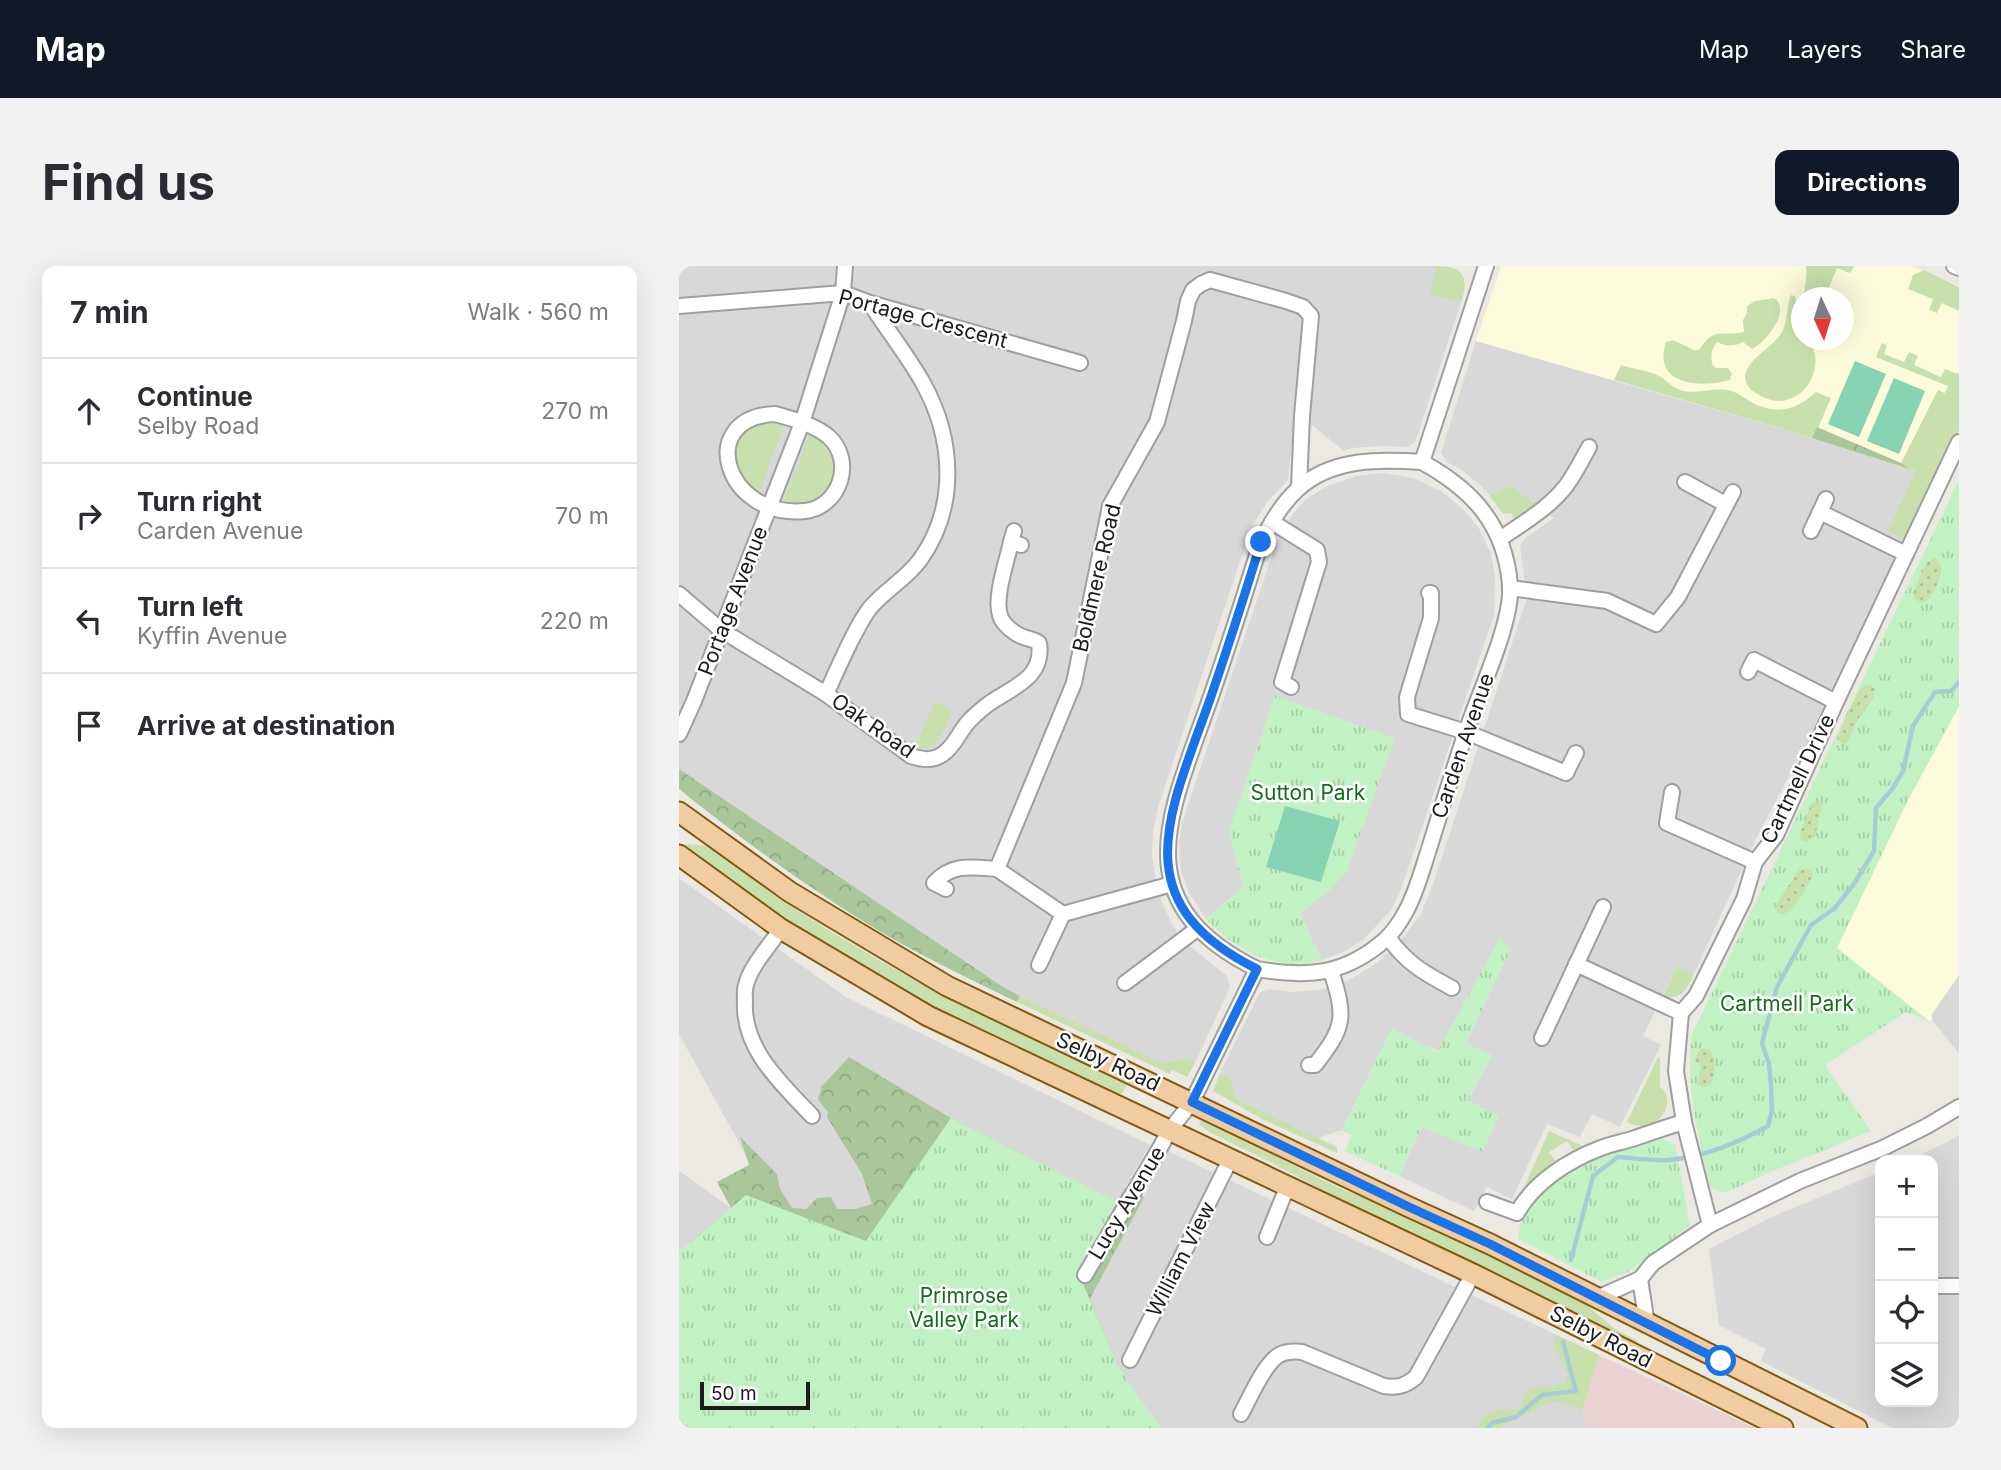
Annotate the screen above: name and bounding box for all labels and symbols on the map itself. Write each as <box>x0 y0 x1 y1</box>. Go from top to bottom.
street label: Portage Crescent <box>836 284 1010 353</box>
north arrow <box>1791 287 1854 350</box>
street label: Boldmere Road <box>1067 501 1126 654</box>
street label: Portage Avenue <box>693 523 772 679</box>
route end <box>1245 526 1276 557</box>
street label: Carden Avenue <box>1426 670 1499 822</box>
street label: Oak Road <box>827 688 920 763</box>
street label: Cartmell Drive <box>1755 710 1840 848</box>
park label: Sutton Park <box>1251 780 1366 805</box>
park label: Cartmell Park <box>1720 991 1854 1016</box>
street label: Selby Road <box>1052 1027 1164 1096</box>
street label: Lucy Avenue <box>1083 1142 1170 1264</box>
street label: William View <box>1141 1197 1220 1320</box>
park label: Primrose Valley Park <box>909 1283 1019 1332</box>
street label: Selby Road <box>1546 1300 1657 1373</box>
route start <box>1705 1345 1736 1376</box>
scale bar <box>700 1379 810 1411</box>

